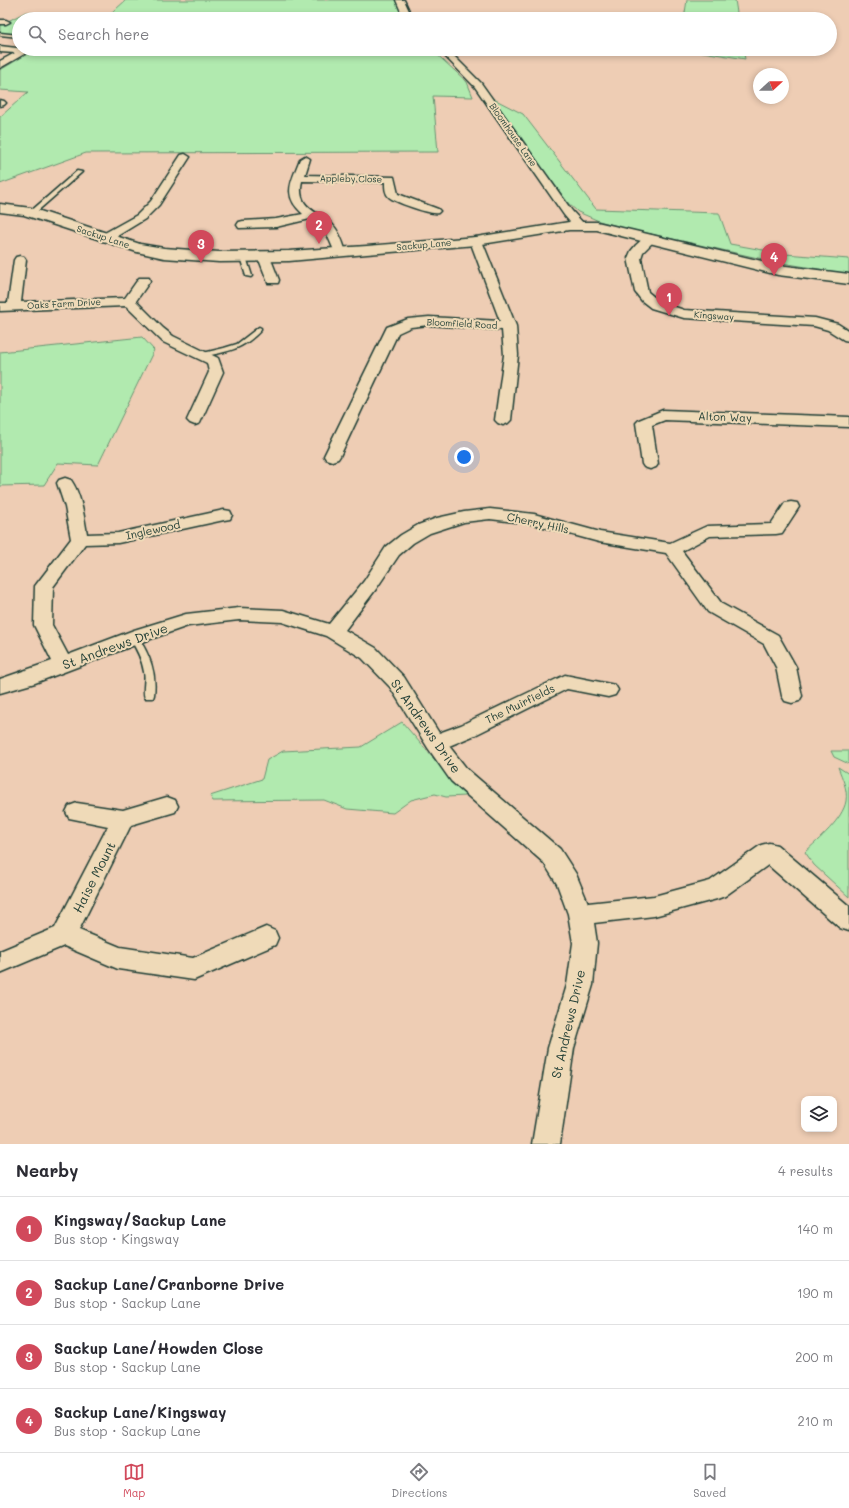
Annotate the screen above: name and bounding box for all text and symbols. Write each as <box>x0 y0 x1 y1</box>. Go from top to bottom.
search box <box>12 12 837 56</box>
icon: search <box>26 23 48 45</box>
text: Search here <box>58 24 149 44</box>
north arrow <box>753 68 789 104</box>
street label: Bloomhouse Lane <box>487 101 539 168</box>
street label: Appleby Close <box>320 172 382 185</box>
pin: 2 <box>306 211 332 244</box>
street label: Sackup Lane <box>75 223 131 250</box>
pin: 3 <box>188 230 214 263</box>
street label: Sackup Lane <box>396 237 452 252</box>
pin: 4 <box>761 243 787 276</box>
pin: 1 <box>656 283 682 316</box>
street label: Oaks Farm Drive <box>27 296 101 311</box>
street label: Kingsway <box>694 309 735 322</box>
street label: Bloomfield Road <box>426 316 498 331</box>
street label: Alton Way <box>698 408 752 425</box>
your location <box>454 447 474 467</box>
street label: Cherry Hills <box>506 509 571 536</box>
street label: Inglewood <box>124 516 182 543</box>
street label: St Andrews Drive <box>60 619 170 673</box>
street label: St Andrews Drive <box>388 675 465 776</box>
street label: The Muirfields <box>482 680 557 727</box>
street label: Haise Mount <box>68 838 119 915</box>
street label: St Andrews Drive <box>547 968 588 1080</box>
map controls <box>801 1096 837 1132</box>
button: layers <box>801 1096 837 1132</box>
text: Nearby <box>16 1159 78 1181</box>
text: 4 results <box>778 1162 833 1179</box>
text: Kingsway/Sackup Lane <box>54 1210 226 1230</box>
text: 1 <box>26 1220 32 1237</box>
text: 140 m <box>797 1220 833 1237</box>
text: Bus stop · Kingsway <box>54 1230 179 1247</box>
text: Sackup Lane/Cranborne Drive <box>54 1274 284 1294</box>
text: 2 <box>25 1284 33 1301</box>
text: 190 m <box>797 1284 833 1301</box>
text: Bus stop · Sackup Lane <box>54 1294 201 1311</box>
text: Sackup Lane/Howden Close <box>54 1338 263 1358</box>
text: 3 <box>25 1348 33 1365</box>
text: 200 m <box>795 1348 833 1365</box>
text: Bus stop · Sackup Lane <box>54 1358 201 1375</box>
text: Sackup Lane/Kingsway <box>54 1402 226 1422</box>
text: 4 <box>25 1412 33 1429</box>
text: 210 m <box>797 1412 833 1429</box>
text: Bus stop · Sackup Lane <box>54 1422 201 1439</box>
tab: Map <box>123 1461 145 1500</box>
tab: Directions <box>391 1461 447 1500</box>
tab: Saved <box>693 1461 726 1500</box>

